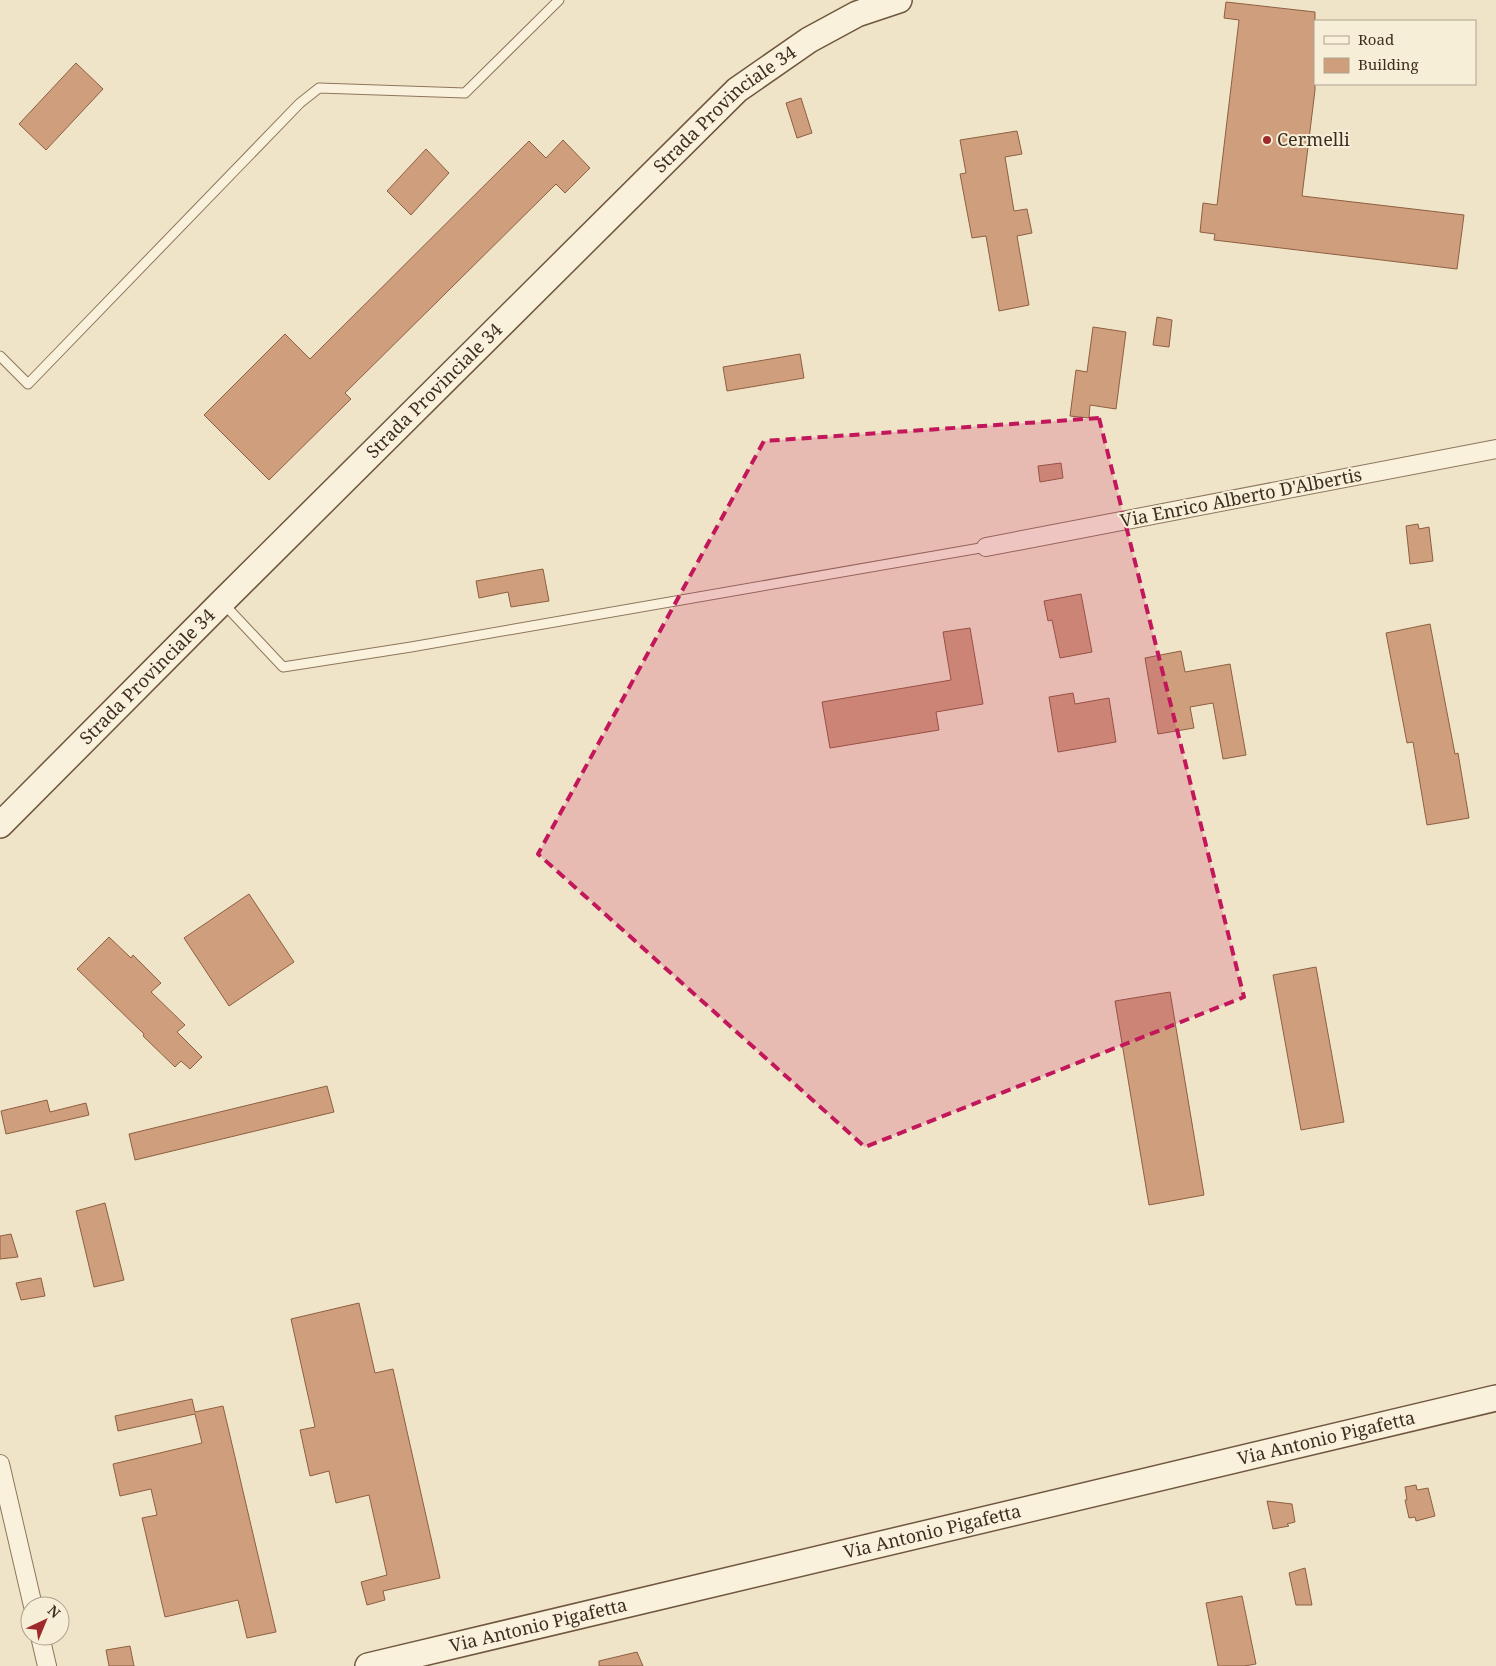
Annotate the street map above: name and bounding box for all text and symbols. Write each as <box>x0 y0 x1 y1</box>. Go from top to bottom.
legend <box>1314 20 1476 85</box>
text: Road <box>1358 29 1394 49</box>
street label: Strada Provinciale 34 <box>648 40 800 178</box>
text: Building <box>1358 54 1419 74</box>
place label: Cermelli <box>1277 127 1350 151</box>
marker: Cermelli <box>1261 134 1273 146</box>
street label: Strada Provinciale 34 <box>360 317 507 463</box>
street label: Via Enrico Alberto D'Albertis <box>1118 462 1364 532</box>
street label: Strada Provinciale 34 <box>74 603 220 749</box>
street label: Via Antonio Pigafetta <box>1235 1405 1417 1470</box>
street label: Via Antonio Pigafetta <box>841 1498 1023 1564</box>
street label: Via Antonio Pigafetta <box>447 1592 629 1657</box>
north arrow <box>20 1596 70 1646</box>
text: N <box>44 1601 65 1622</box>

